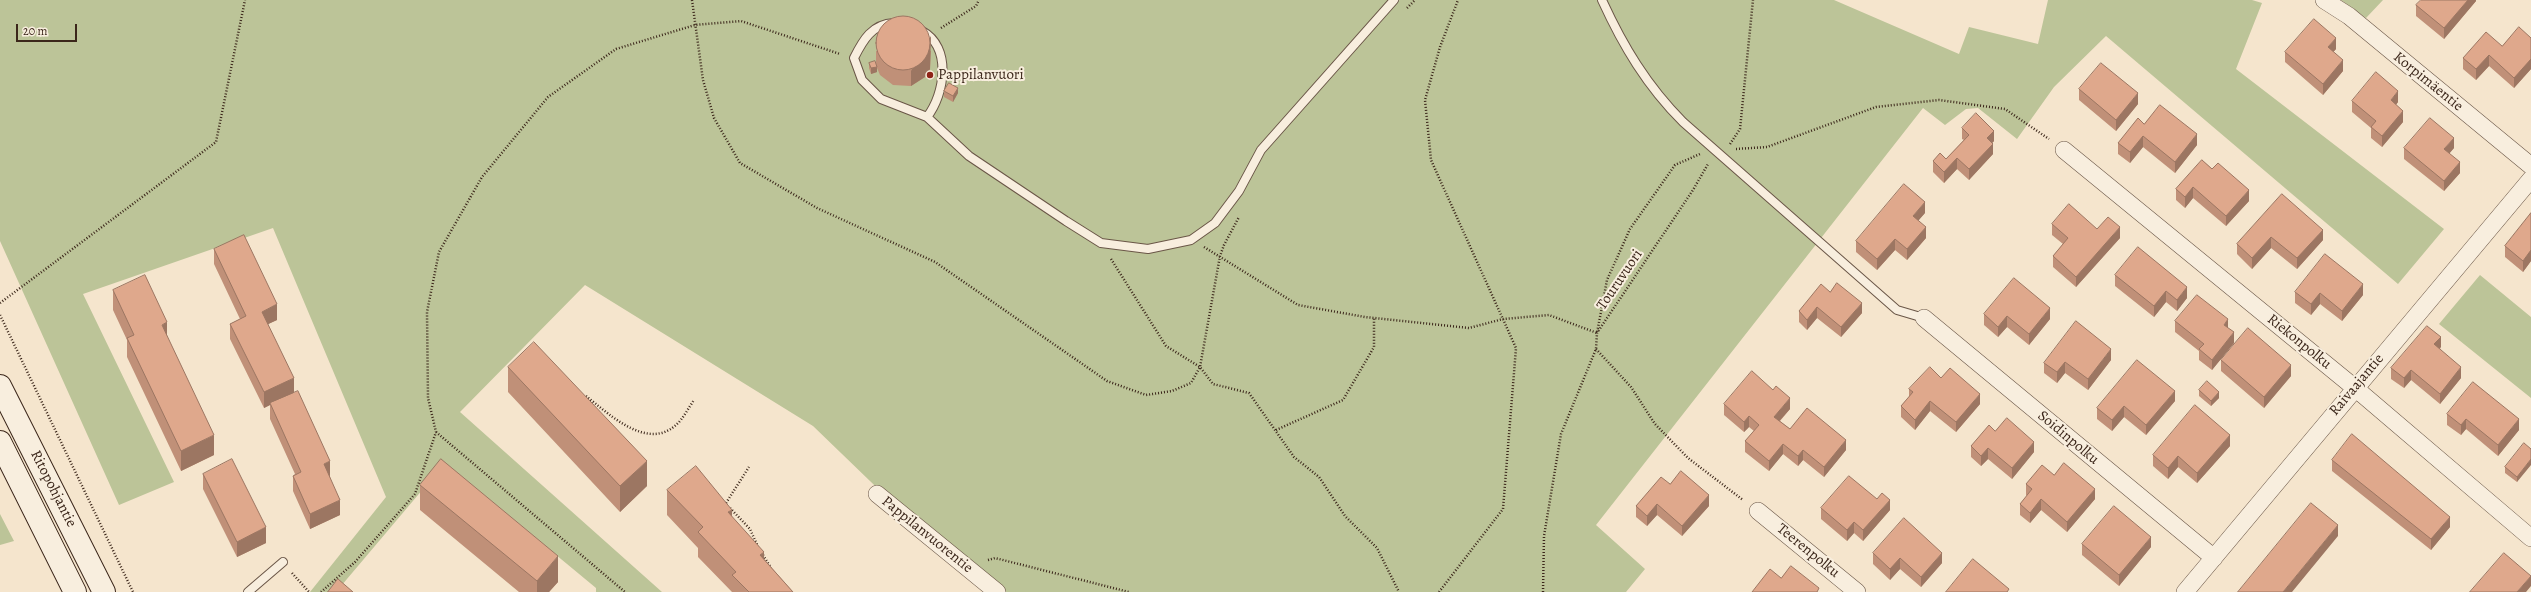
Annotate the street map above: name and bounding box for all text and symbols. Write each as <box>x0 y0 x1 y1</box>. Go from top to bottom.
scale bar <box>18 16 79 42</box>
text: 20 m <box>23 23 47 39</box>
street label: Korpimäentie <box>2389 48 2467 116</box>
place label: Pappilanvuori <box>938 66 1024 84</box>
marker: Pappilanvuori <box>925 70 935 80</box>
street label: Touruvuori <box>1593 246 1647 314</box>
street label: Riekonpolku <box>2263 311 2335 373</box>
street label: Raivaajantie <box>2326 350 2388 420</box>
street label: Soidinpolku <box>2034 407 2102 469</box>
street label: Ritopohjantie <box>26 448 80 530</box>
street label: Pappilanvuorentie <box>878 493 976 577</box>
street label: Teerenpolku <box>1773 520 1843 582</box>

